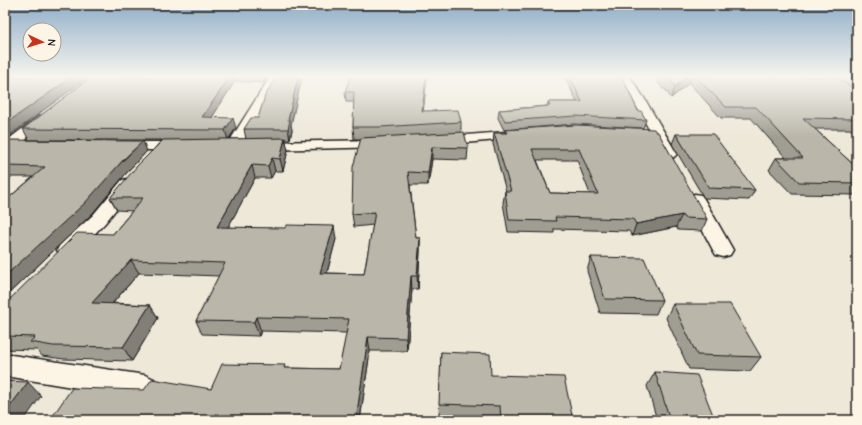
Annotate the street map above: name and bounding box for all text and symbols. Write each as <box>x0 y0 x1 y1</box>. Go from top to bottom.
north arrow <box>22 22 62 62</box>
text: N <box>45 39 58 47</box>

